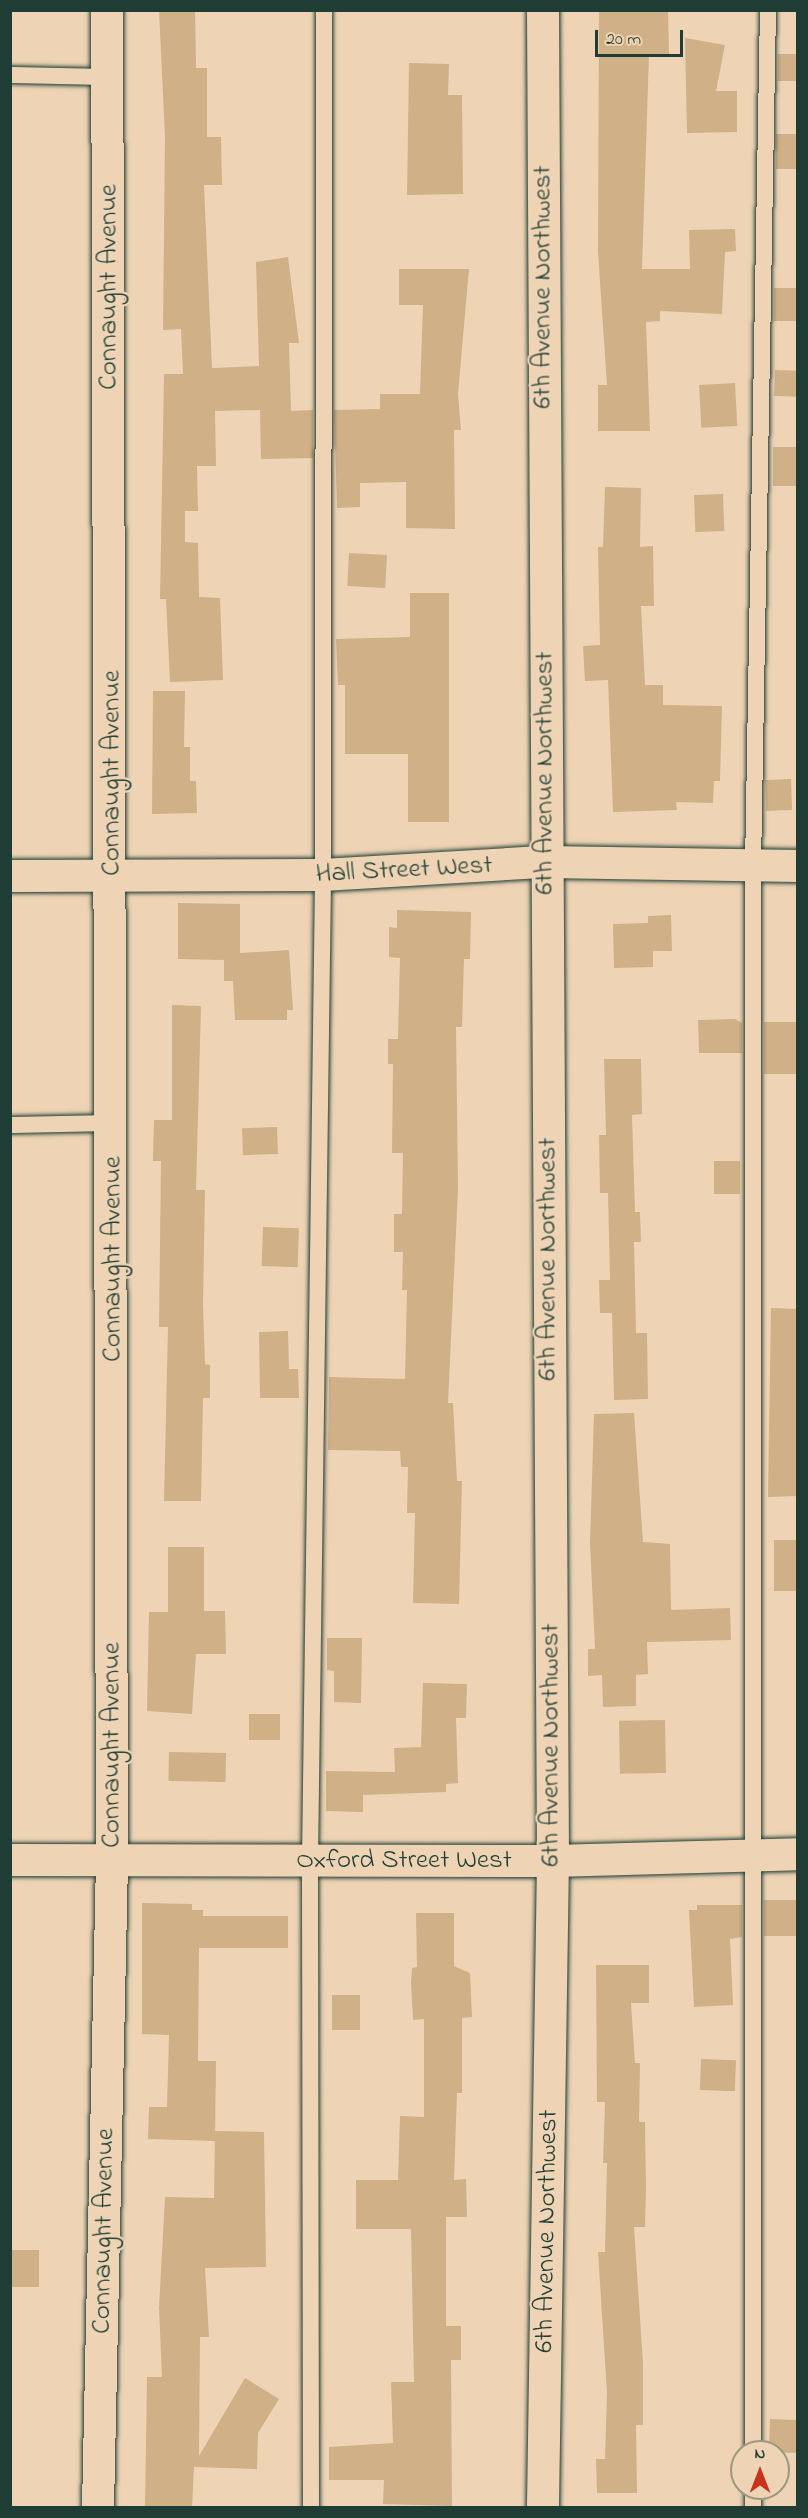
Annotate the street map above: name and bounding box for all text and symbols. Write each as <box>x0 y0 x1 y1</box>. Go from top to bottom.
scale bar <box>598 18 686 56</box>
text: 20 m <box>606 27 641 53</box>
street label: 6th Avenue Northwest <box>527 165 559 409</box>
street label: Connaught Avenue <box>93 184 125 390</box>
street label: 6th Avenue Northwest <box>529 651 561 895</box>
street label: Connaught Avenue <box>96 670 128 876</box>
street label: Hall Street West <box>315 849 493 891</box>
street label: 6th Avenue Northwest <box>532 1137 564 1381</box>
street label: Connaught Avenue <box>97 1156 129 1362</box>
street label: 6th Avenue Northwest <box>535 1623 567 1867</box>
street label: Connaught Avenue <box>96 1642 128 1848</box>
street label: Oxford Street West <box>296 1845 512 1877</box>
street label: 6th Avenue Northwest <box>529 2109 565 2353</box>
street label: Connaught Avenue <box>86 2128 122 2334</box>
north arrow <box>730 2440 790 2500</box>
text: N <box>755 2442 765 2466</box>

